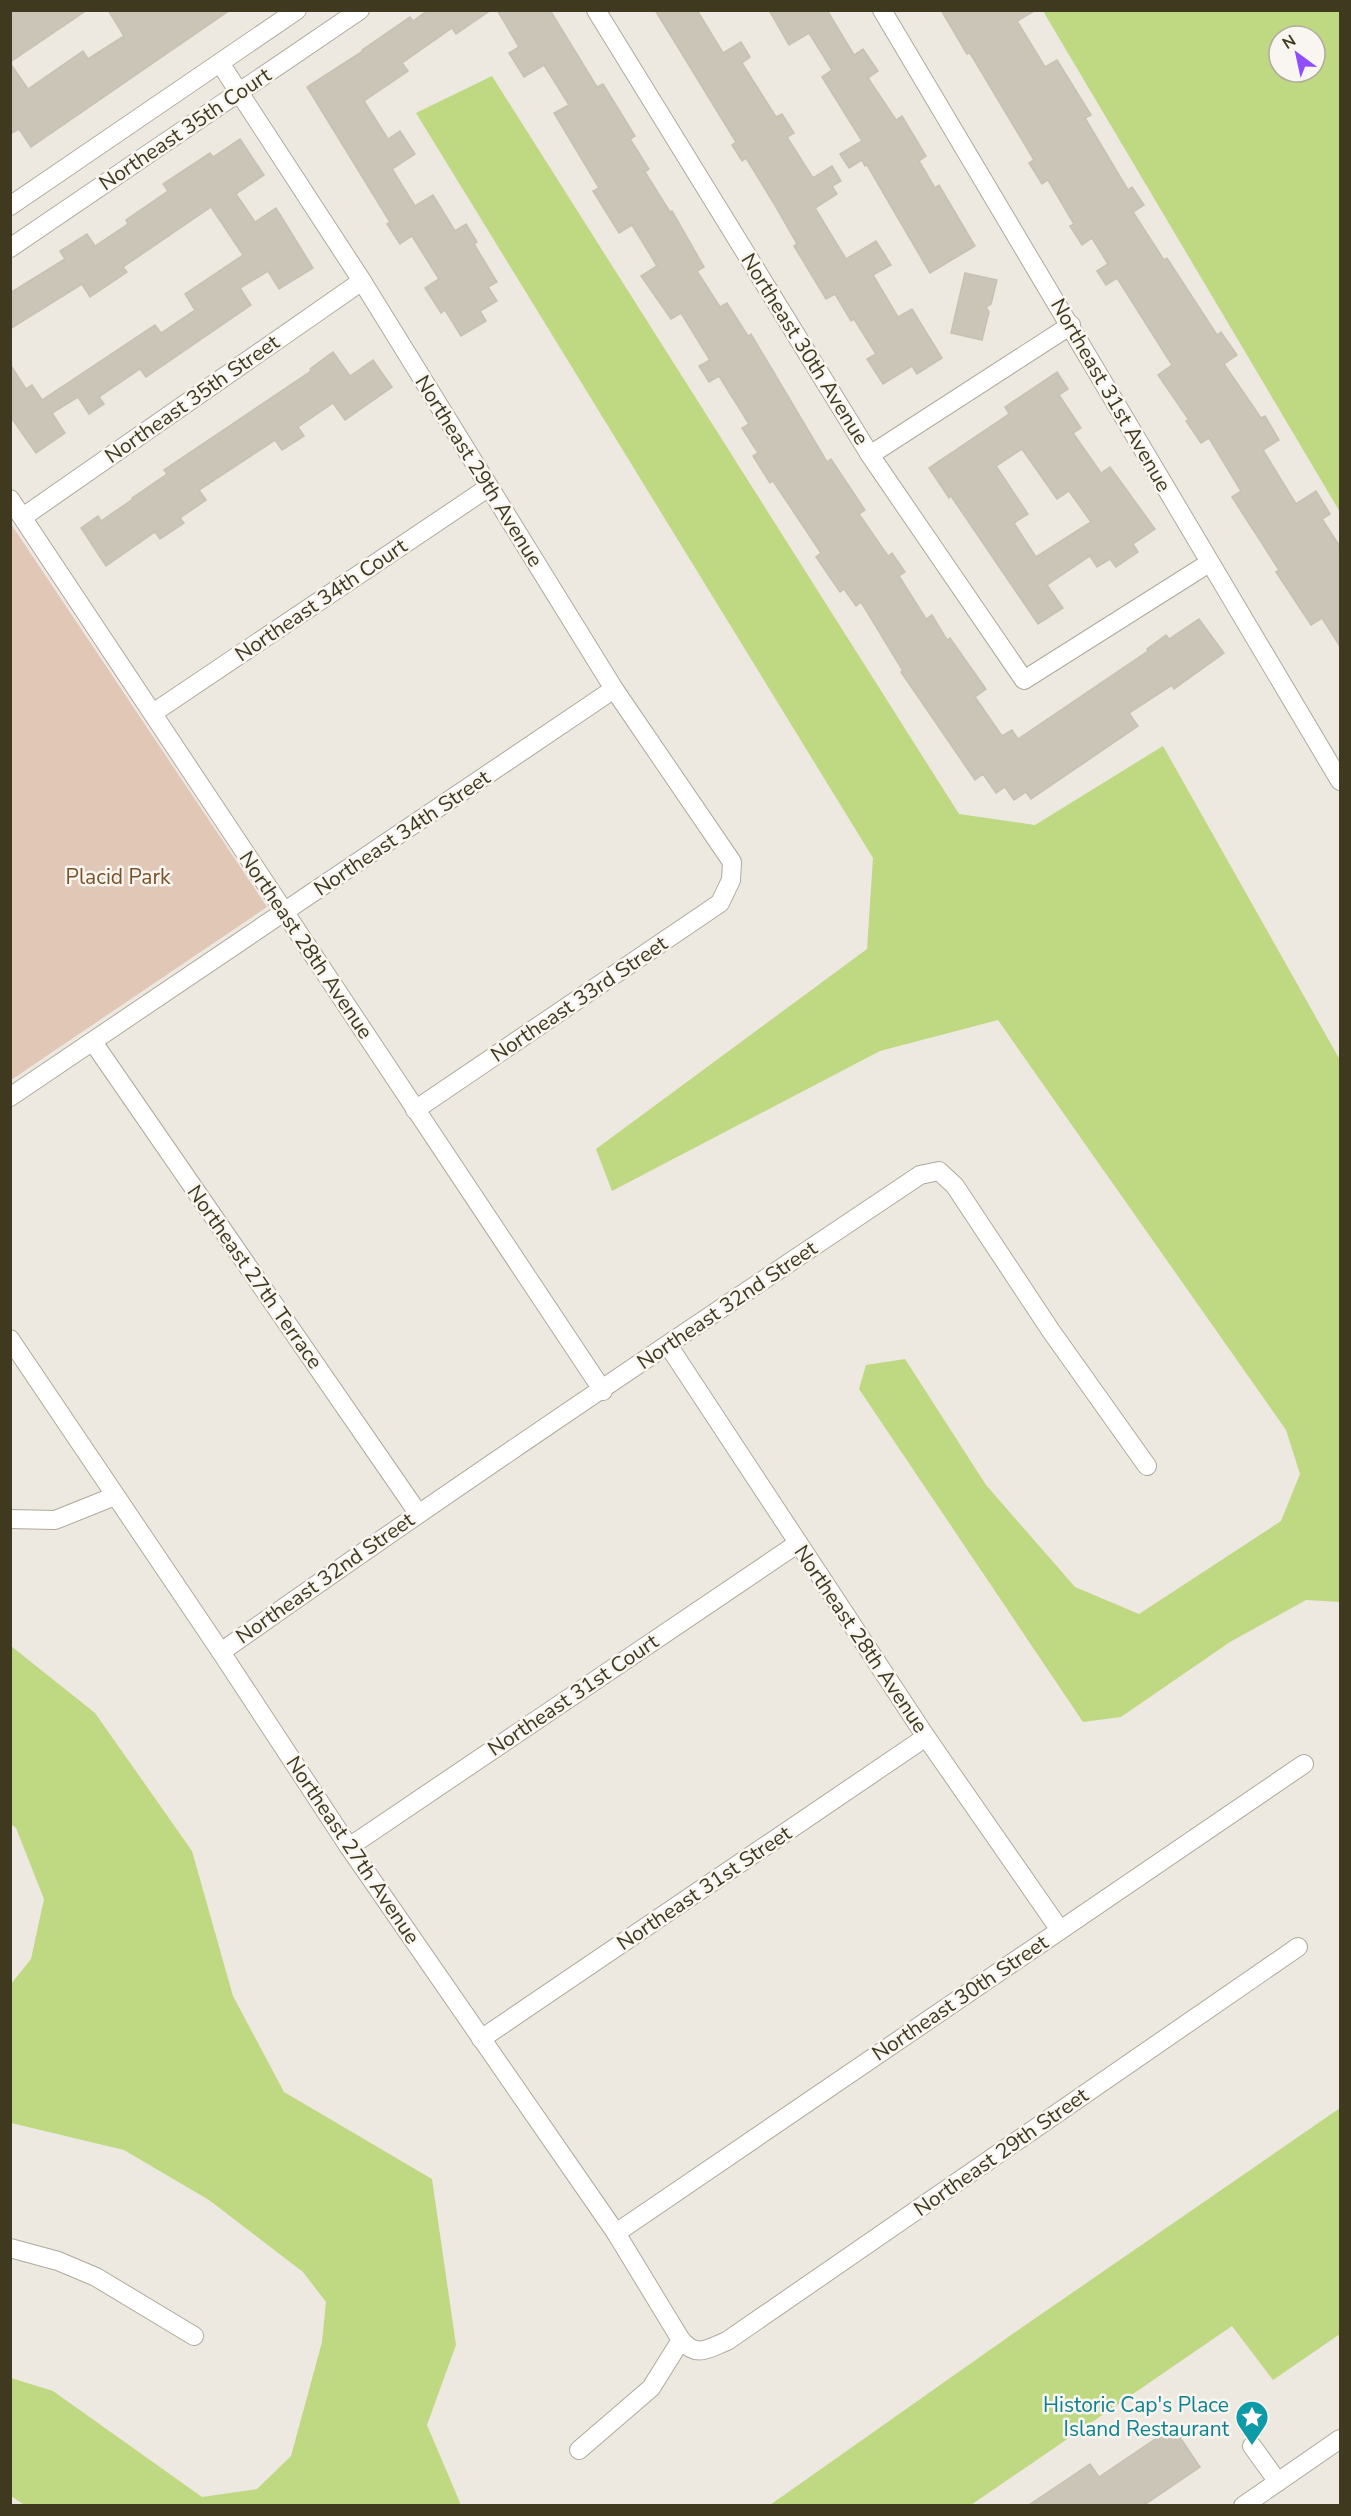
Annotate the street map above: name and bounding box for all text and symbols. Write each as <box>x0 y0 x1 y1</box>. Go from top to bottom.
north arrow <box>1267 24 1327 84</box>
text: N <box>1278 30 1300 55</box>
street label: Northeast 35th Court <box>94 61 277 197</box>
street label: Northeast 30th Avenue <box>735 248 875 450</box>
street label: Northeast 31st Avenue <box>1044 293 1178 497</box>
street label: Northeast 35th Street <box>99 328 285 470</box>
street label: Northeast 29th Avenue <box>409 370 549 572</box>
street label: Northeast 34th Court <box>230 532 413 668</box>
street label: Northeast 34th Street <box>308 763 496 902</box>
street label: Northeast 28th Avenue <box>233 846 379 1044</box>
park label: Placid Park <box>66 863 171 891</box>
street label: Northeast 33rd Street <box>485 929 673 1069</box>
street label: Northeast 27th Terrace <box>181 1179 329 1375</box>
street label: Northeast 32nd Street <box>631 1234 823 1376</box>
street label: Northeast 32nd Street <box>230 1505 420 1650</box>
street label: Northeast 28th Avenue <box>788 1540 934 1738</box>
street label: Northeast 31st Court <box>482 1627 664 1762</box>
street label: Northeast 27th Avenue <box>280 1751 426 1949</box>
street label: Northeast 31st Street <box>611 1819 797 1957</box>
street label: Northeast 30th Street <box>866 1928 1054 2067</box>
street label: Northeast 29th Street <box>908 2081 1094 2223</box>
place label: Historic Cap's Place Island Restaurant <box>1043 2391 1230 2443</box>
place icon: Historic Cap's Place Island Restaurant <box>1234 2399 1270 2446</box>

